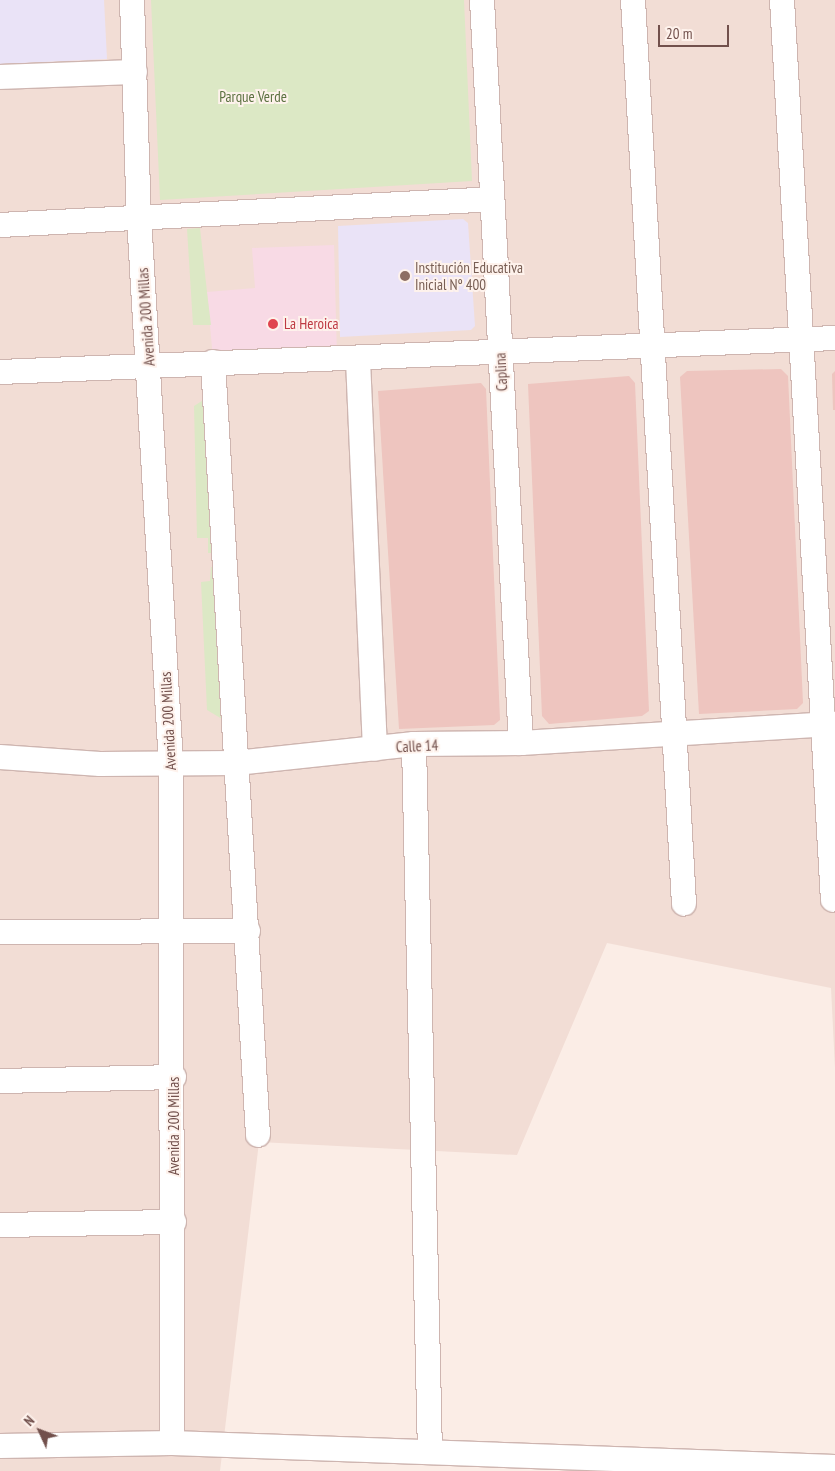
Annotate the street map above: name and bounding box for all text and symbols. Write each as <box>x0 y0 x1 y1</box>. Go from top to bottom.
scale bar <box>660 15 731 47</box>
text: 20 m <box>666 24 692 43</box>
park label: Parque Verde <box>219 88 287 106</box>
place label: Institución Educativa Inicial Nº 400 <box>415 258 523 293</box>
street label: Avenida 200 Millas <box>134 267 158 367</box>
marker: Institución Educativa Inicial Nº 400 <box>399 270 411 282</box>
place label: La Heroica <box>284 315 339 333</box>
marker: La Heroica <box>266 317 280 331</box>
street label: Caplina <box>491 352 511 392</box>
street label: Avenida 200 Millas <box>156 671 180 771</box>
street label: Calle 14 <box>395 736 439 756</box>
street label: Avenida 200 Millas <box>165 1077 183 1175</box>
north arrow <box>15 1406 65 1456</box>
text: N <box>20 1412 38 1430</box>

